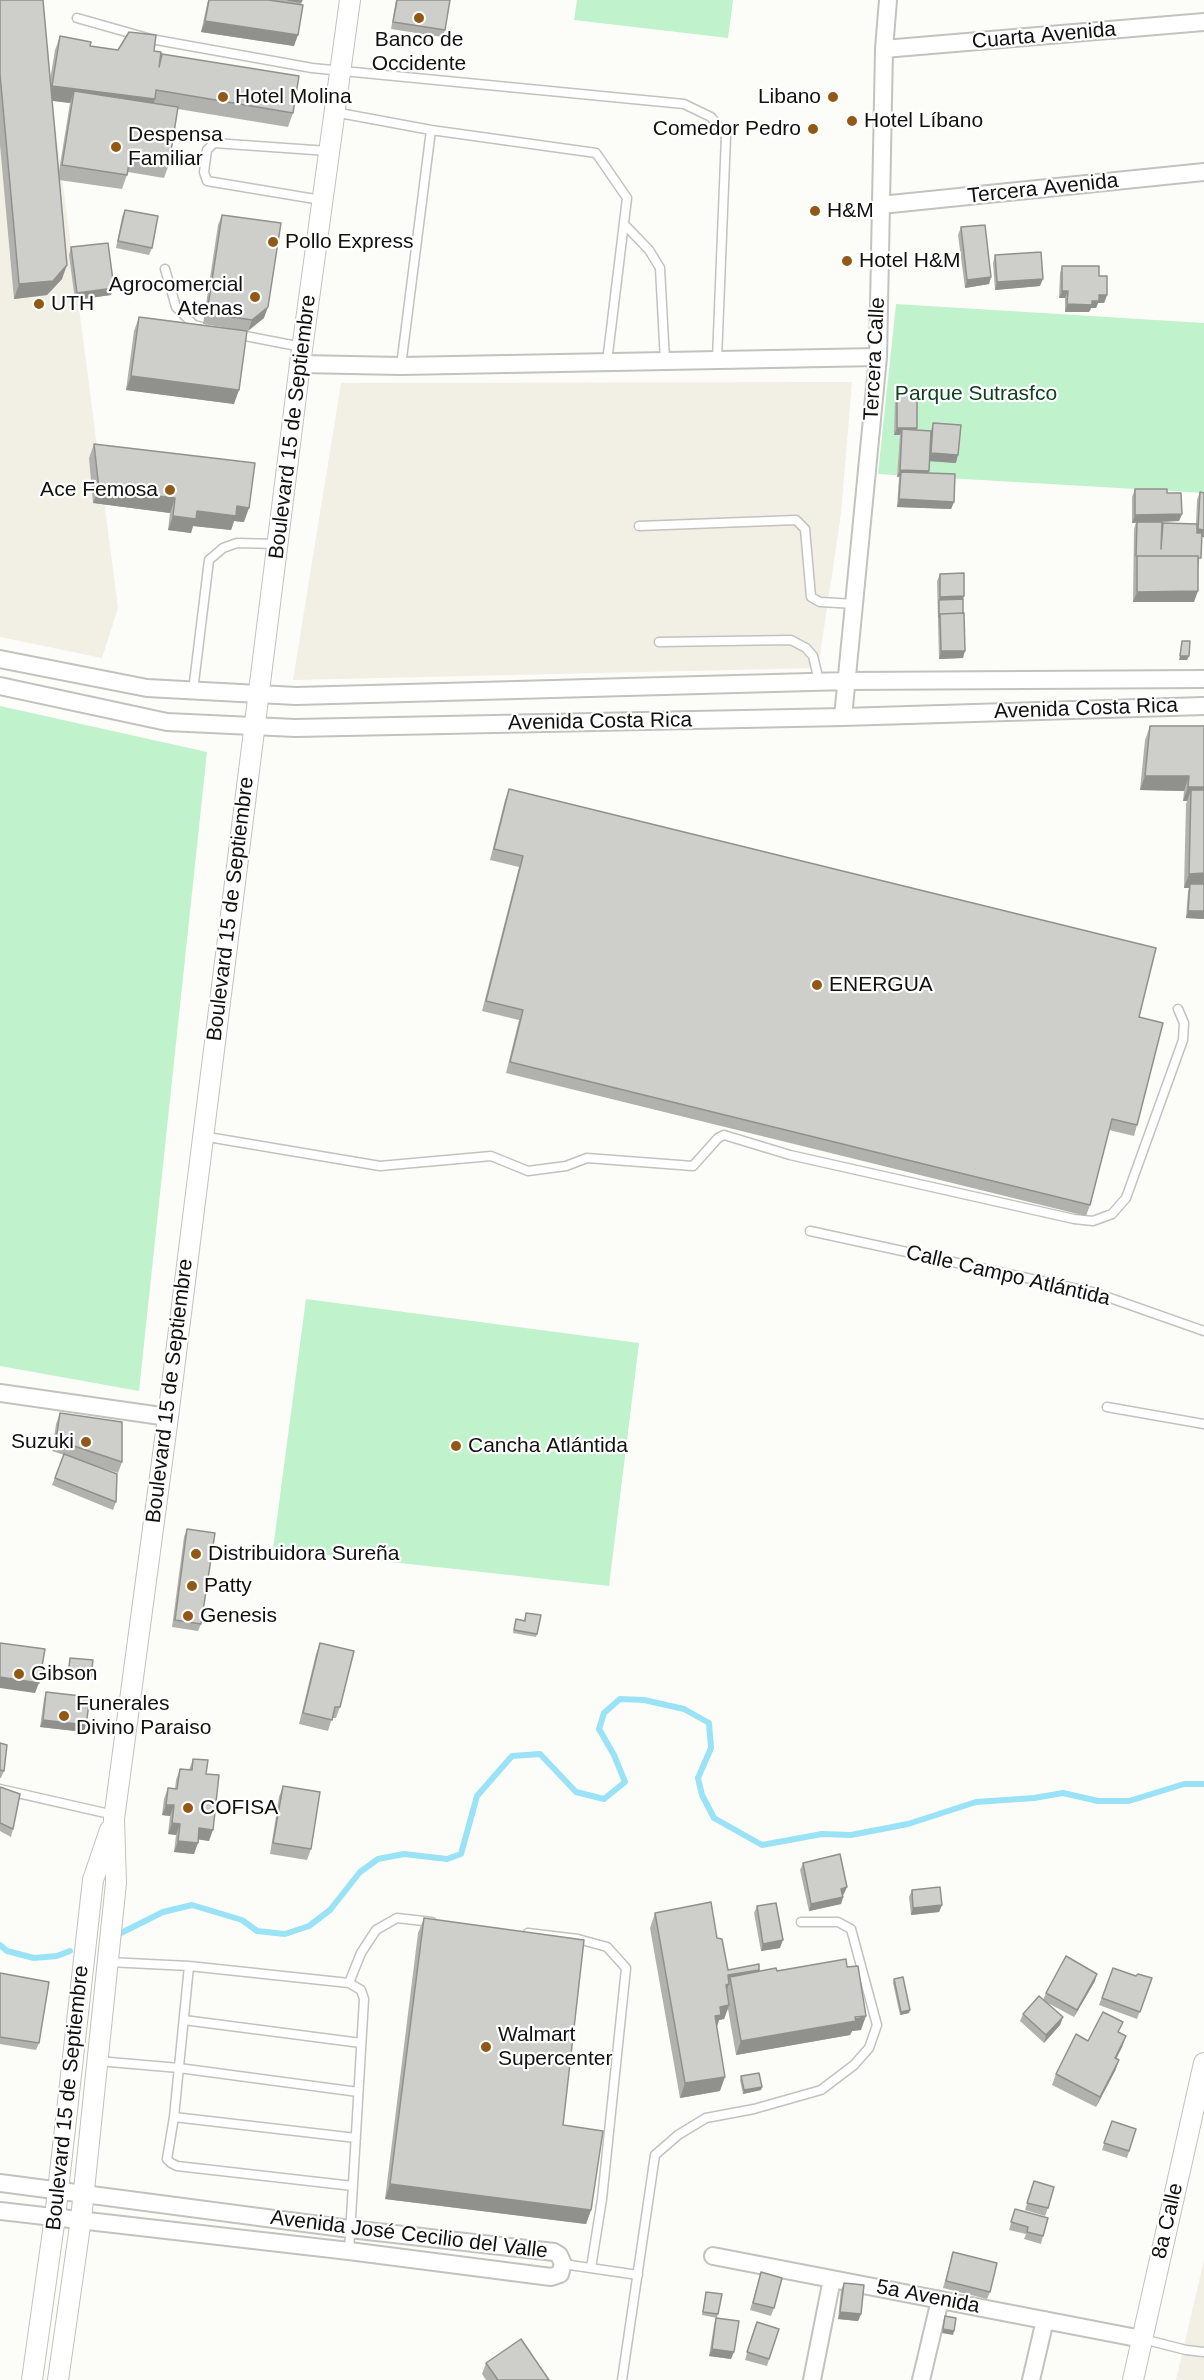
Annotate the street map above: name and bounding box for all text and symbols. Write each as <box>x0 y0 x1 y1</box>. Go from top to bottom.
marker: Banco de Occidente <box>412 11 426 25</box>
street label: Cuarta Avenida <box>971 17 1117 55</box>
place label: Banco de Occidente <box>372 27 466 77</box>
place label: Hotel Molina <box>235 84 352 110</box>
place label: Libano <box>758 84 821 110</box>
marker: Hotel Molina <box>216 90 230 104</box>
marker: Libano <box>826 90 840 104</box>
place label: Hotel Líbano <box>864 108 983 134</box>
marker: Hotel Líbano <box>845 114 859 128</box>
place label: Comedor Pedro <box>653 116 801 142</box>
place label: Despensa Familiar <box>128 122 223 172</box>
marker: Comedor Pedro <box>806 122 820 136</box>
marker: Despensa Familiar <box>109 140 123 154</box>
street label: Tercera Avenida <box>966 169 1120 209</box>
place label: H&M <box>827 198 874 224</box>
marker: H&M <box>808 204 822 218</box>
place label: Pollo Express <box>285 229 413 255</box>
marker: Pollo Express <box>266 235 280 249</box>
place label: Hotel H&M <box>859 248 961 274</box>
marker: Hotel H&M <box>840 254 854 268</box>
place label: Agrocomercial Atenas <box>109 272 243 322</box>
marker: Agrocomercial Atenas <box>248 290 262 304</box>
place label: UTH <box>51 291 94 317</box>
street label: Boulevard 15 de Septiembre <box>264 293 322 561</box>
marker: UTH <box>32 297 46 311</box>
street label: Tercera Calle <box>859 297 891 421</box>
park label: Parque Sutrasfco <box>895 381 1057 407</box>
place label: Ace Femosa <box>40 477 158 503</box>
marker: Ace Femosa <box>163 483 177 497</box>
street label: Avenida Costa Rica <box>994 693 1178 725</box>
street label: Avenida Costa Rica <box>508 708 692 736</box>
street label: Boulevard 15 de Septiembre <box>202 775 260 1043</box>
place label: ENERGUA <box>829 972 933 998</box>
marker: ENERGUA <box>810 978 824 992</box>
street label: Calle Campo Atlántida <box>903 1240 1113 1312</box>
street label: Boulevard 15 de Septiembre <box>141 1257 199 1525</box>
place label: Suzuki <box>11 1429 74 1455</box>
place label: Cancha Atlántida <box>468 1433 628 1459</box>
marker: Suzuki <box>79 1435 93 1449</box>
marker: Cancha Atlántida <box>449 1439 463 1453</box>
place label: Distribuidora Sureña <box>208 1541 399 1567</box>
marker: Distribuidora Sureña <box>189 1547 203 1561</box>
place label: Patty <box>204 1573 252 1599</box>
marker: Patty <box>185 1579 199 1593</box>
place label: Genesis <box>200 1603 277 1629</box>
marker: Genesis <box>181 1609 195 1623</box>
place label: Gibson <box>31 1661 98 1687</box>
marker: Gibson <box>12 1667 26 1681</box>
place label: Funerales Divino Paraiso <box>76 1691 211 1741</box>
marker: Funerales Divino Paraiso <box>57 1709 71 1723</box>
place label: COFISA <box>200 1795 278 1821</box>
marker: COFISA <box>181 1801 195 1815</box>
street label: Boulevard 15 de Septiembre <box>42 1964 94 2232</box>
place label: Walmart Supercenter <box>498 2022 612 2072</box>
marker: Walmart Supercenter <box>479 2040 493 2054</box>
street label: 8a Calle <box>1147 2181 1189 2261</box>
street label: Avenida José Cecilio del Valle <box>269 2205 549 2265</box>
street label: 5a Avenida <box>874 2275 982 2319</box>

